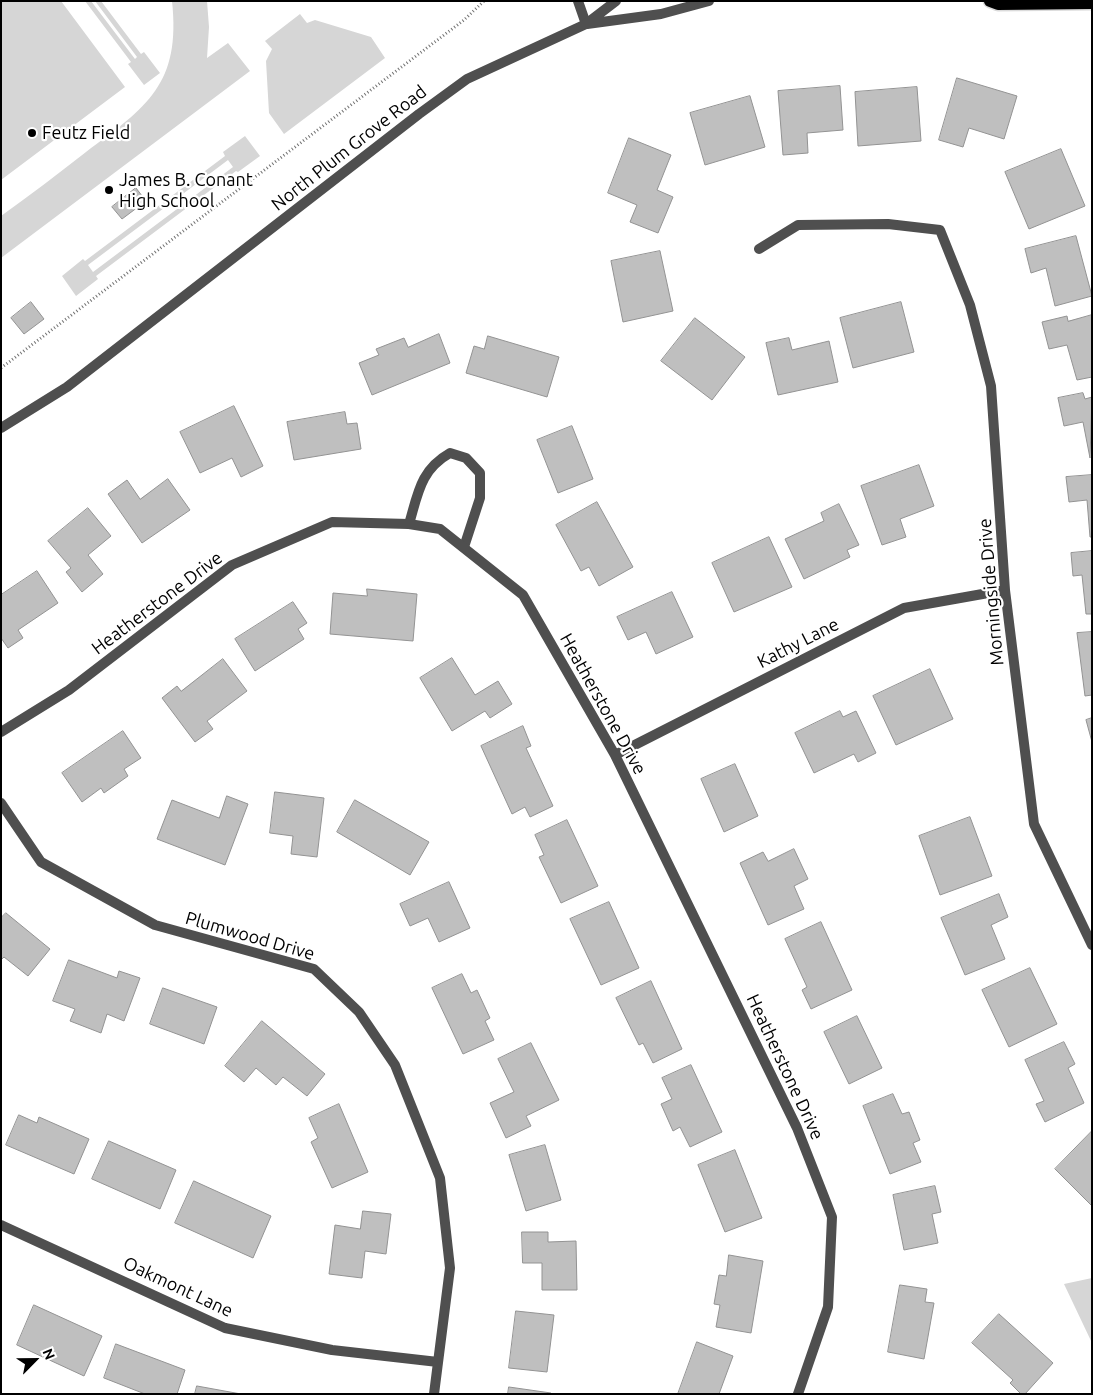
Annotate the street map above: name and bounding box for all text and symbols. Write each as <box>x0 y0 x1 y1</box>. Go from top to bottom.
street label: North Plum Grove Road <box>267 81 431 215</box>
place label: Feutz Field <box>42 122 130 144</box>
marker: Feutz Field <box>26 127 38 139</box>
place label: James B. Conant High School <box>119 169 253 212</box>
marker: James B. Conant High School <box>103 184 115 196</box>
street label: Morningside Drive <box>974 518 1008 666</box>
street label: Heatherstone Drive <box>87 547 227 659</box>
street label: Kathy Lane <box>754 613 842 673</box>
street label: Heatherstone Drive <box>555 630 651 778</box>
street label: Plumwood Drive <box>183 907 317 965</box>
street label: Heatherstone Drive <box>742 991 828 1143</box>
street label: Oakmont Lane <box>120 1252 236 1322</box>
north arrow <box>10 1335 60 1385</box>
text: N <box>39 1346 58 1362</box>

